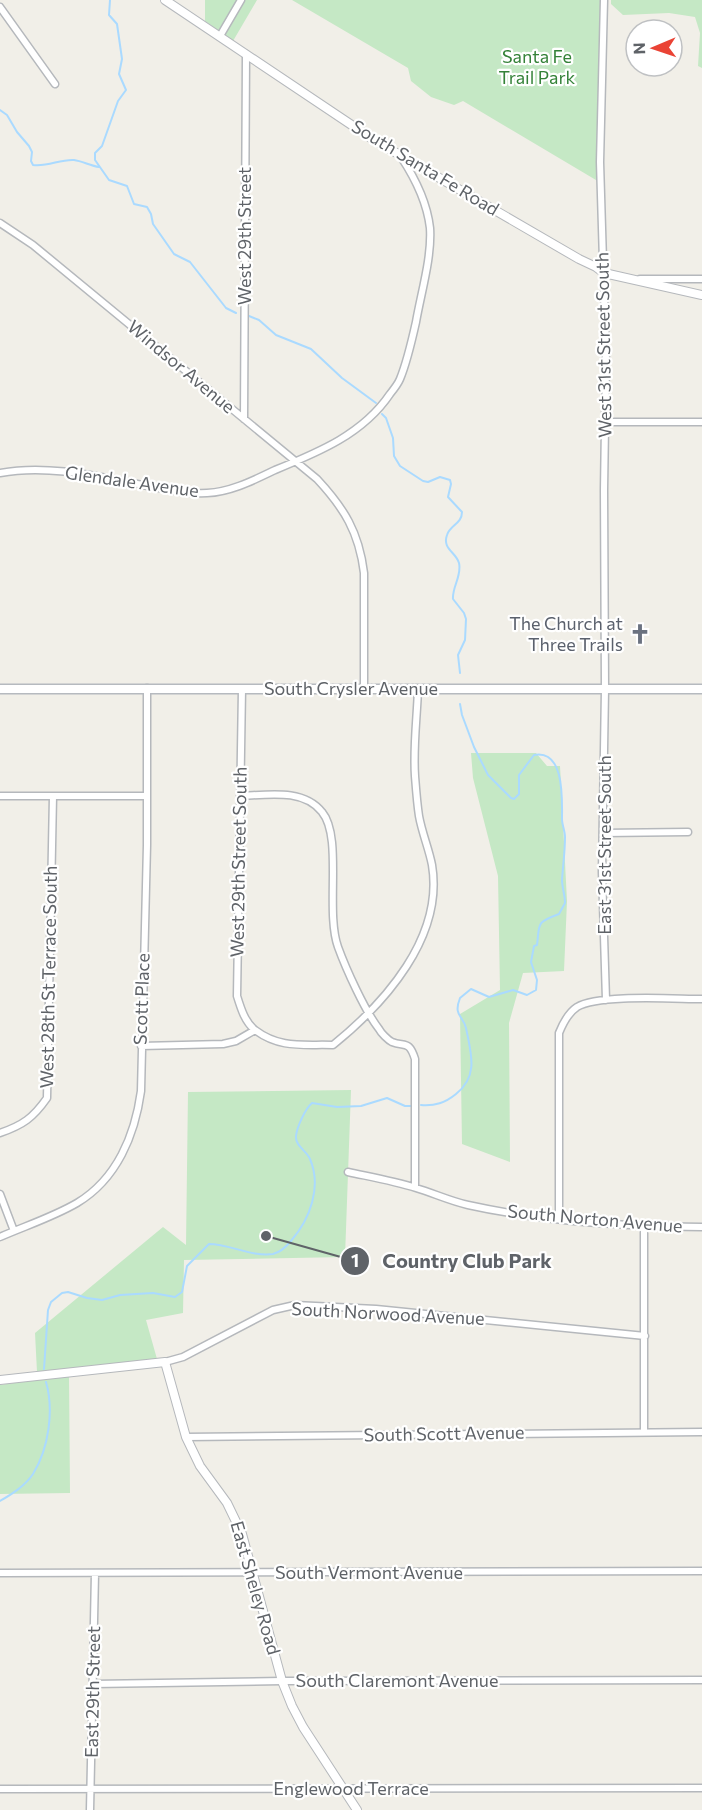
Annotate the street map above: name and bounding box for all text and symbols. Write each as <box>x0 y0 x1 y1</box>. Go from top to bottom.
north arrow <box>624 18 684 78</box>
text: N <box>629 42 648 55</box>
park label: Santa Fe Trail Park <box>499 45 576 88</box>
street label: South Santa Fe Road <box>348 114 503 220</box>
street label: West 29th Street <box>233 167 255 305</box>
street label: West 31st Street South <box>590 252 616 438</box>
street label: Windsor Avenue <box>124 315 240 418</box>
street label: Glendale Avenue <box>64 461 200 501</box>
place label: The Church at Three Trails <box>509 612 623 655</box>
church icon: The Church at Three Trails <box>628 622 652 646</box>
street label: South Crysler Avenue <box>264 677 438 699</box>
street label: East 31st Street South <box>593 755 615 935</box>
street label: West 29th Street South <box>225 766 251 958</box>
street label: West 28th St Terrace South <box>35 865 61 1089</box>
street label: Scott Place <box>128 953 154 1045</box>
street label: South Norton Avenue <box>507 1199 684 1237</box>
callout: Country Club Park <box>340 1242 564 1280</box>
text: Country Club Park <box>382 1248 552 1272</box>
text: 1 <box>351 1249 359 1271</box>
street label: South Norwood Avenue <box>291 1297 485 1329</box>
street label: South Scott Avenue <box>363 1421 525 1445</box>
street label: East Sheley Road <box>226 1518 286 1657</box>
street label: South Vermont Avenue <box>275 1561 463 1583</box>
street label: East 29th Street <box>80 1626 104 1758</box>
street label: South Claremont Avenue <box>296 1669 498 1691</box>
street label: Englewood Terrace <box>273 1777 429 1799</box>

